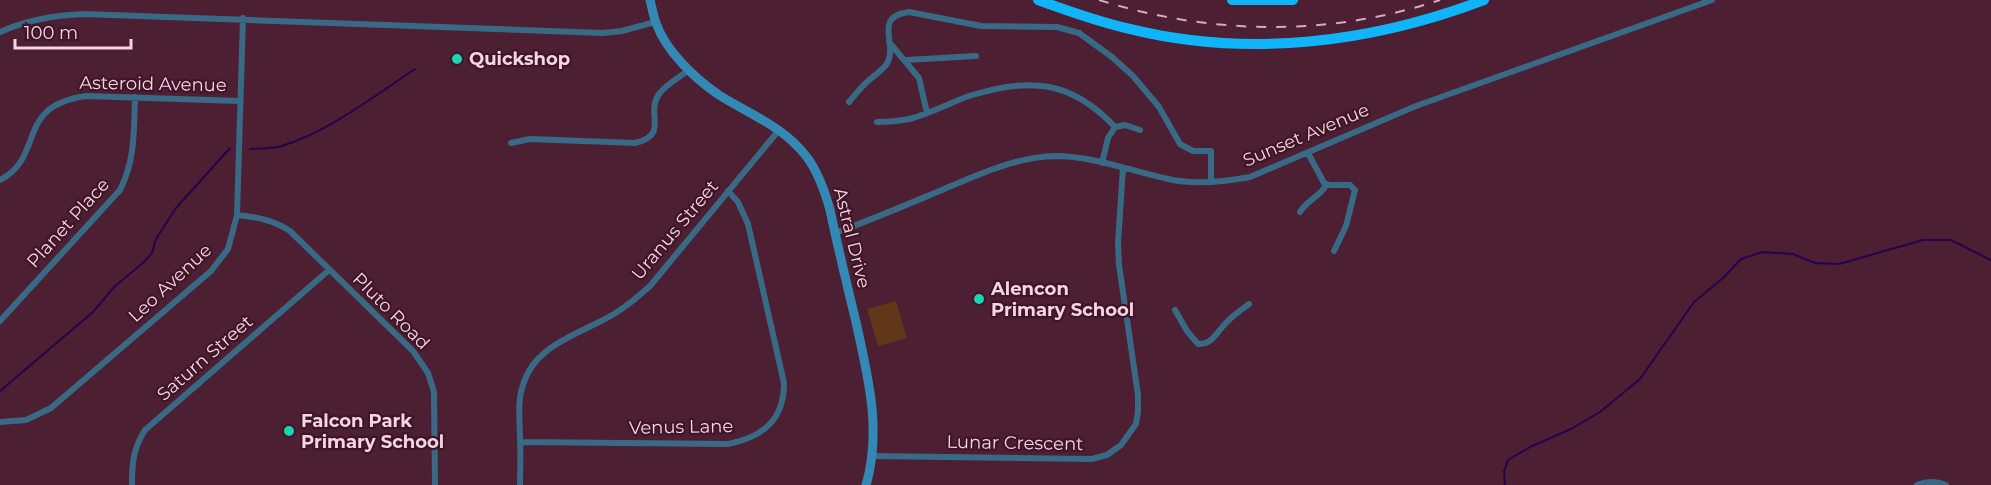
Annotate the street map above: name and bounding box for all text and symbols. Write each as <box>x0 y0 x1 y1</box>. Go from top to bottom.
scale bar <box>15 12 130 50</box>
text: 100 m <box>24 22 78 44</box>
place label: Quickshop <box>469 48 570 70</box>
marker: Quickshop <box>450 52 464 66</box>
street label: Asteroid Avenue <box>79 72 227 96</box>
street label: Sunset Avenue <box>1240 98 1373 171</box>
street label: Planet Place <box>22 174 114 272</box>
street label: Uranus Street <box>627 176 723 284</box>
street label: Astral Drive <box>829 186 875 291</box>
street label: Leo Avenue <box>124 239 216 327</box>
street label: Pluto Road <box>348 268 434 354</box>
place label: Alencon Primary School <box>990 278 1134 321</box>
marker: Alencon Primary School <box>972 292 986 306</box>
street label: Saturn Street <box>153 311 257 405</box>
place label: Falcon Park Primary School <box>301 410 444 453</box>
street label: Venus Lane <box>629 415 734 439</box>
marker: Falcon Park Primary School <box>282 424 296 438</box>
street label: Lunar Crescent <box>946 431 1084 455</box>

